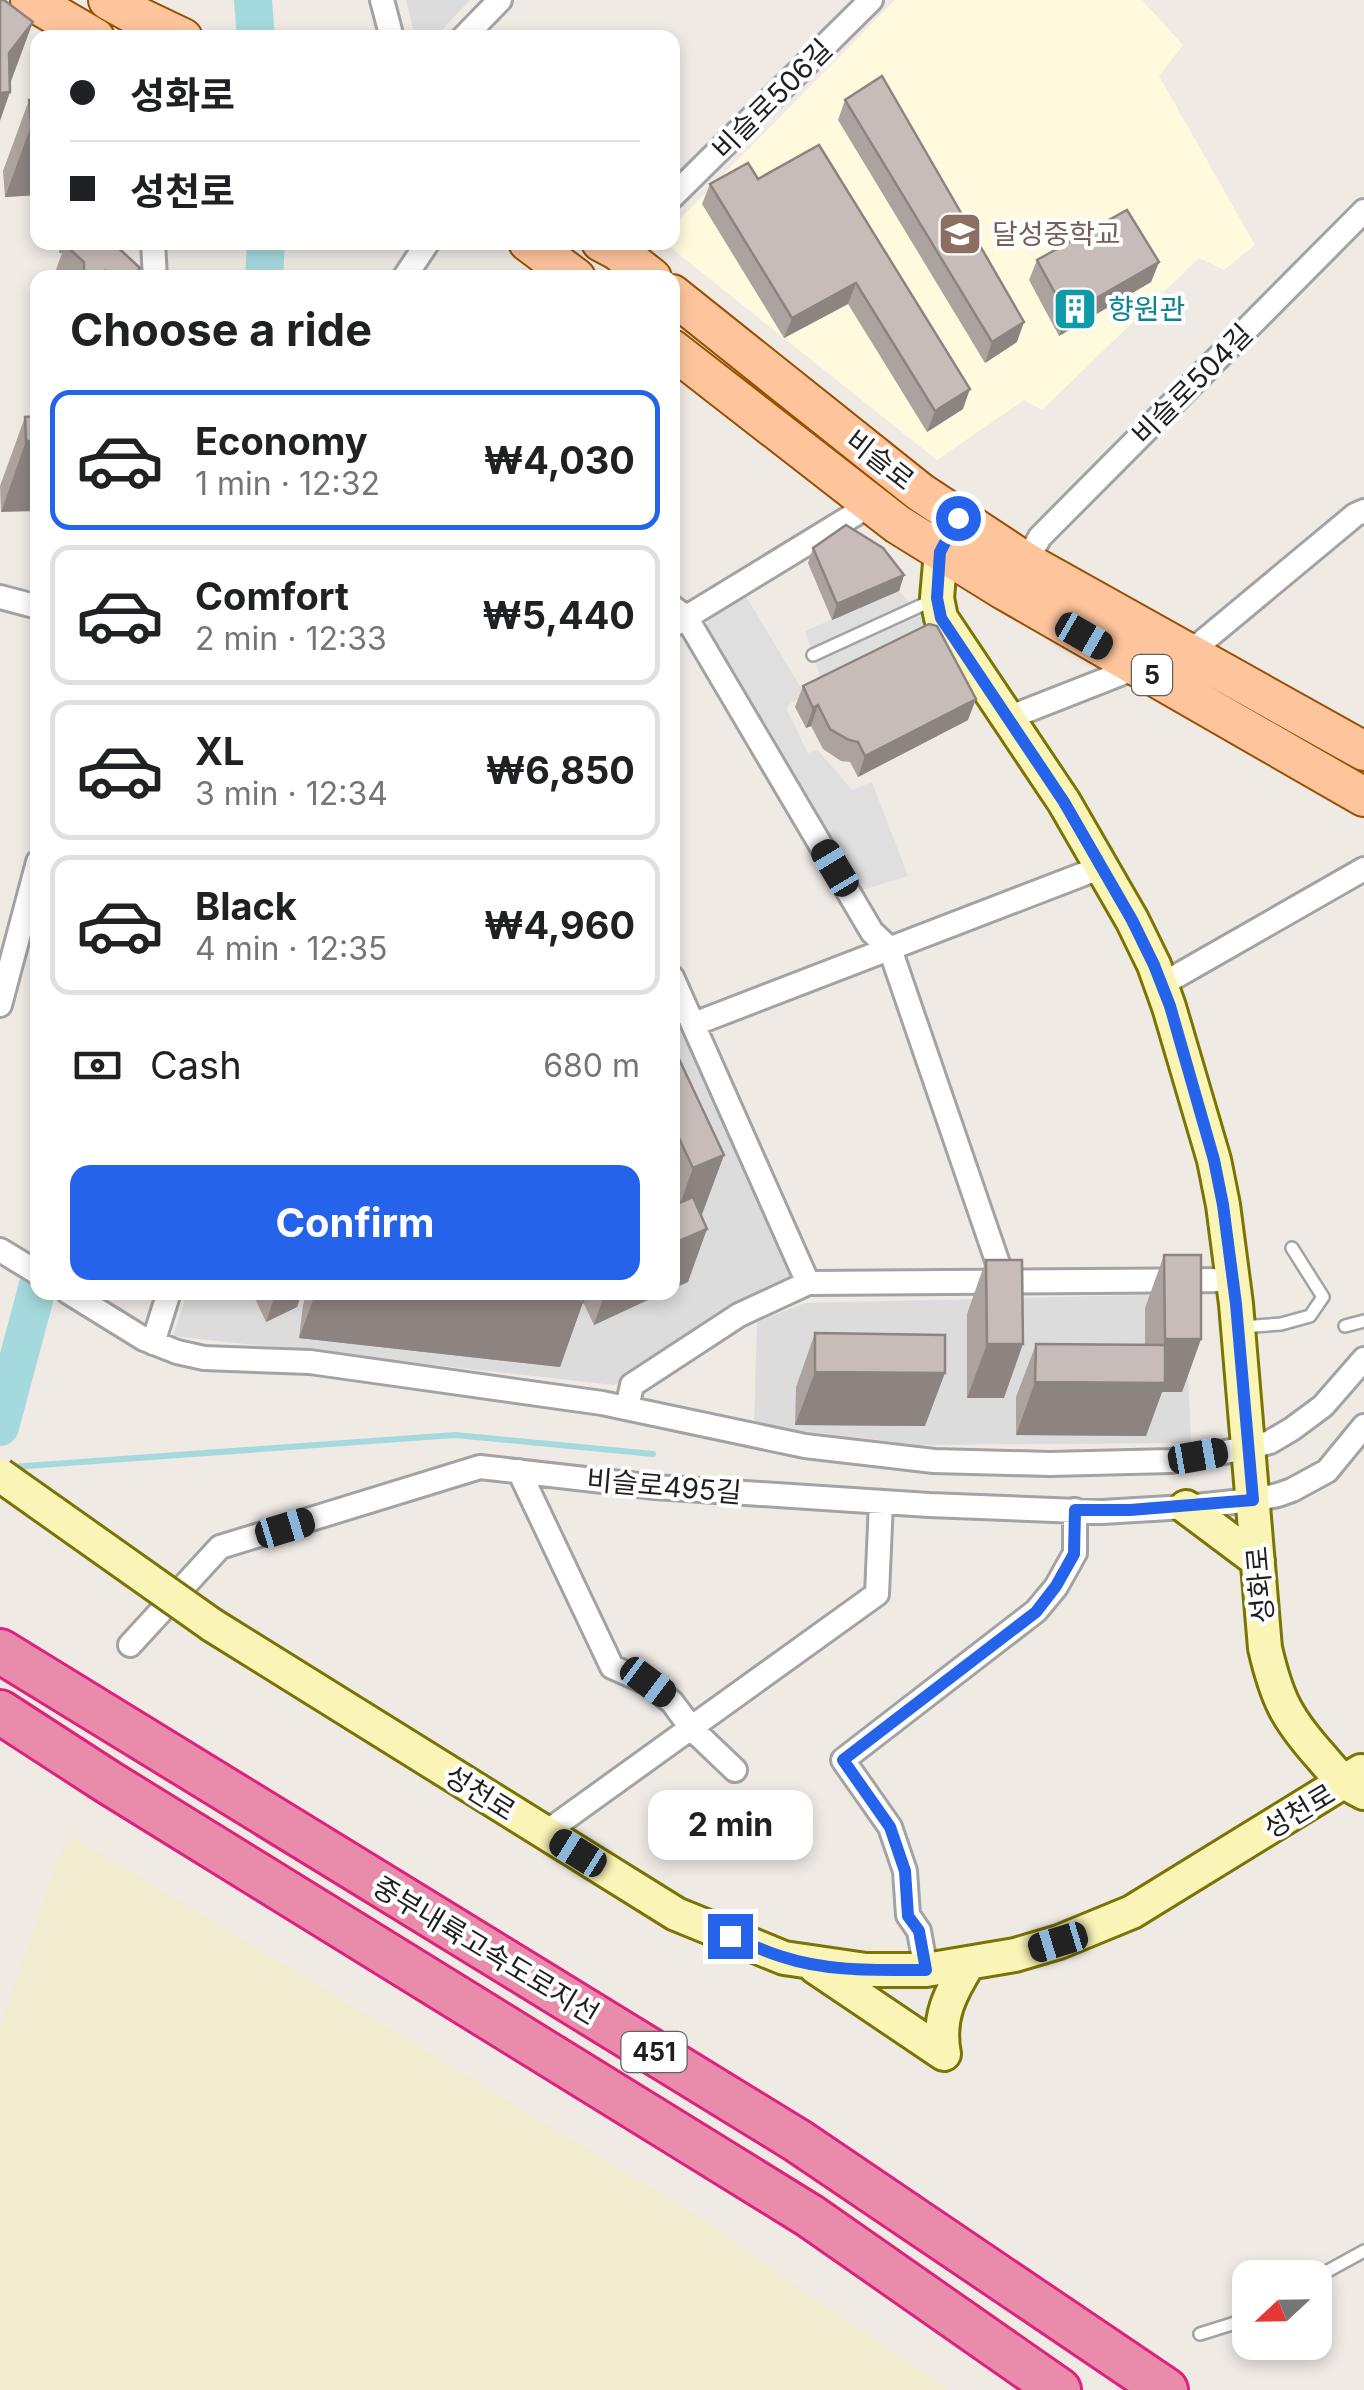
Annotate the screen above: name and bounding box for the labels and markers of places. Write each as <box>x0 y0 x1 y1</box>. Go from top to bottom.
school or university icon: 달성중학교 <box>937 211 983 257</box>
place label: 달성중학교 <box>992 217 1121 251</box>
building icon: 향원관 <box>1052 286 1098 332</box>
place label: 향원관 <box>1108 292 1185 326</box>

